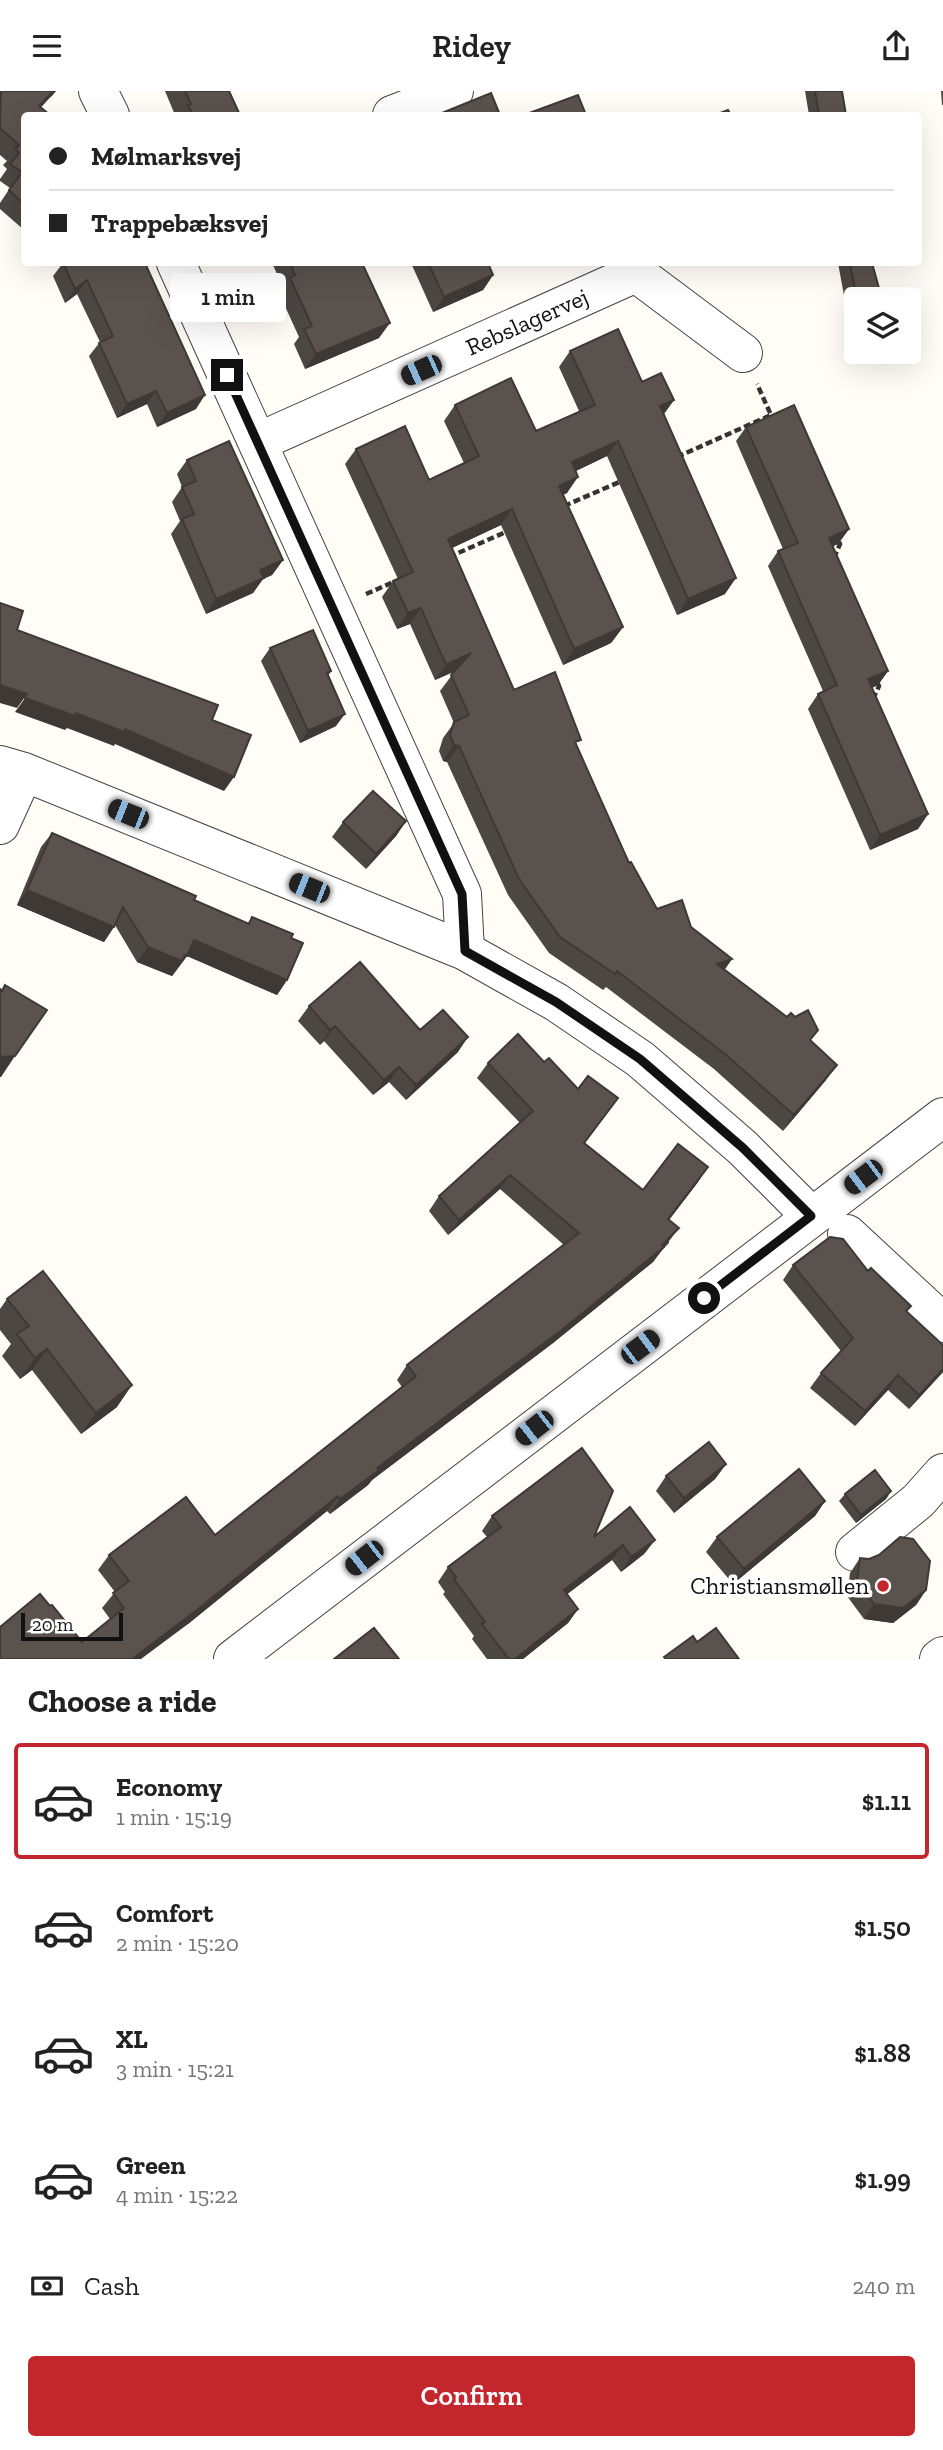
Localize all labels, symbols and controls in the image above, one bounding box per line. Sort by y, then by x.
icon: menu [28,27,66,65]
text: Ridey [432,27,511,65]
icon: share [877,27,915,65]
text: Mølmarksvej [91,140,241,172]
text: Trappebæksvej [91,207,268,239]
callout: 1 min [169,273,285,323]
street label: Rebslagervej [461,282,592,361]
text: 1 min [201,283,255,311]
map controls [844,287,921,364]
button: layers [844,287,921,364]
car [398,352,445,388]
route end [211,359,243,391]
car [105,796,152,832]
car [286,870,333,906]
car [840,1156,887,1198]
route start [688,1282,720,1314]
car [617,1326,664,1368]
car [511,1407,558,1449]
car [341,1537,388,1579]
place label: Christiansmøllen [690,1571,869,1600]
marker: Christiansmøllen [875,1578,891,1594]
scale bar [21,1610,122,1642]
text: 20 m [32,1613,73,1636]
text: Choose a ride [28,1682,216,1720]
icon: car [32,1770,95,1833]
text: Economy [116,1771,222,1803]
text: $1.11 [862,1785,911,1817]
text: 1 min · 15:19 [116,1803,232,1831]
icon: car [32,1896,95,1959]
text: Comfort [116,1897,213,1929]
text: $1.50 [854,1911,911,1943]
text: 2 min · 15:20 [116,1929,239,1957]
icon: car [32,2022,95,2085]
text: XL [116,2023,148,2055]
text: $1.88 [854,2037,911,2069]
text: 3 min · 15:21 [116,2055,234,2083]
icon: car [32,2148,95,2211]
text: Green [116,2149,186,2181]
text: $1.99 [855,2163,911,2195]
text: 4 min · 15:22 [116,2181,238,2209]
icon: cash [28,2267,66,2305]
text: Cash [84,2270,139,2302]
text: 240 m [852,2272,915,2300]
button: Confirm [28,2356,915,2436]

